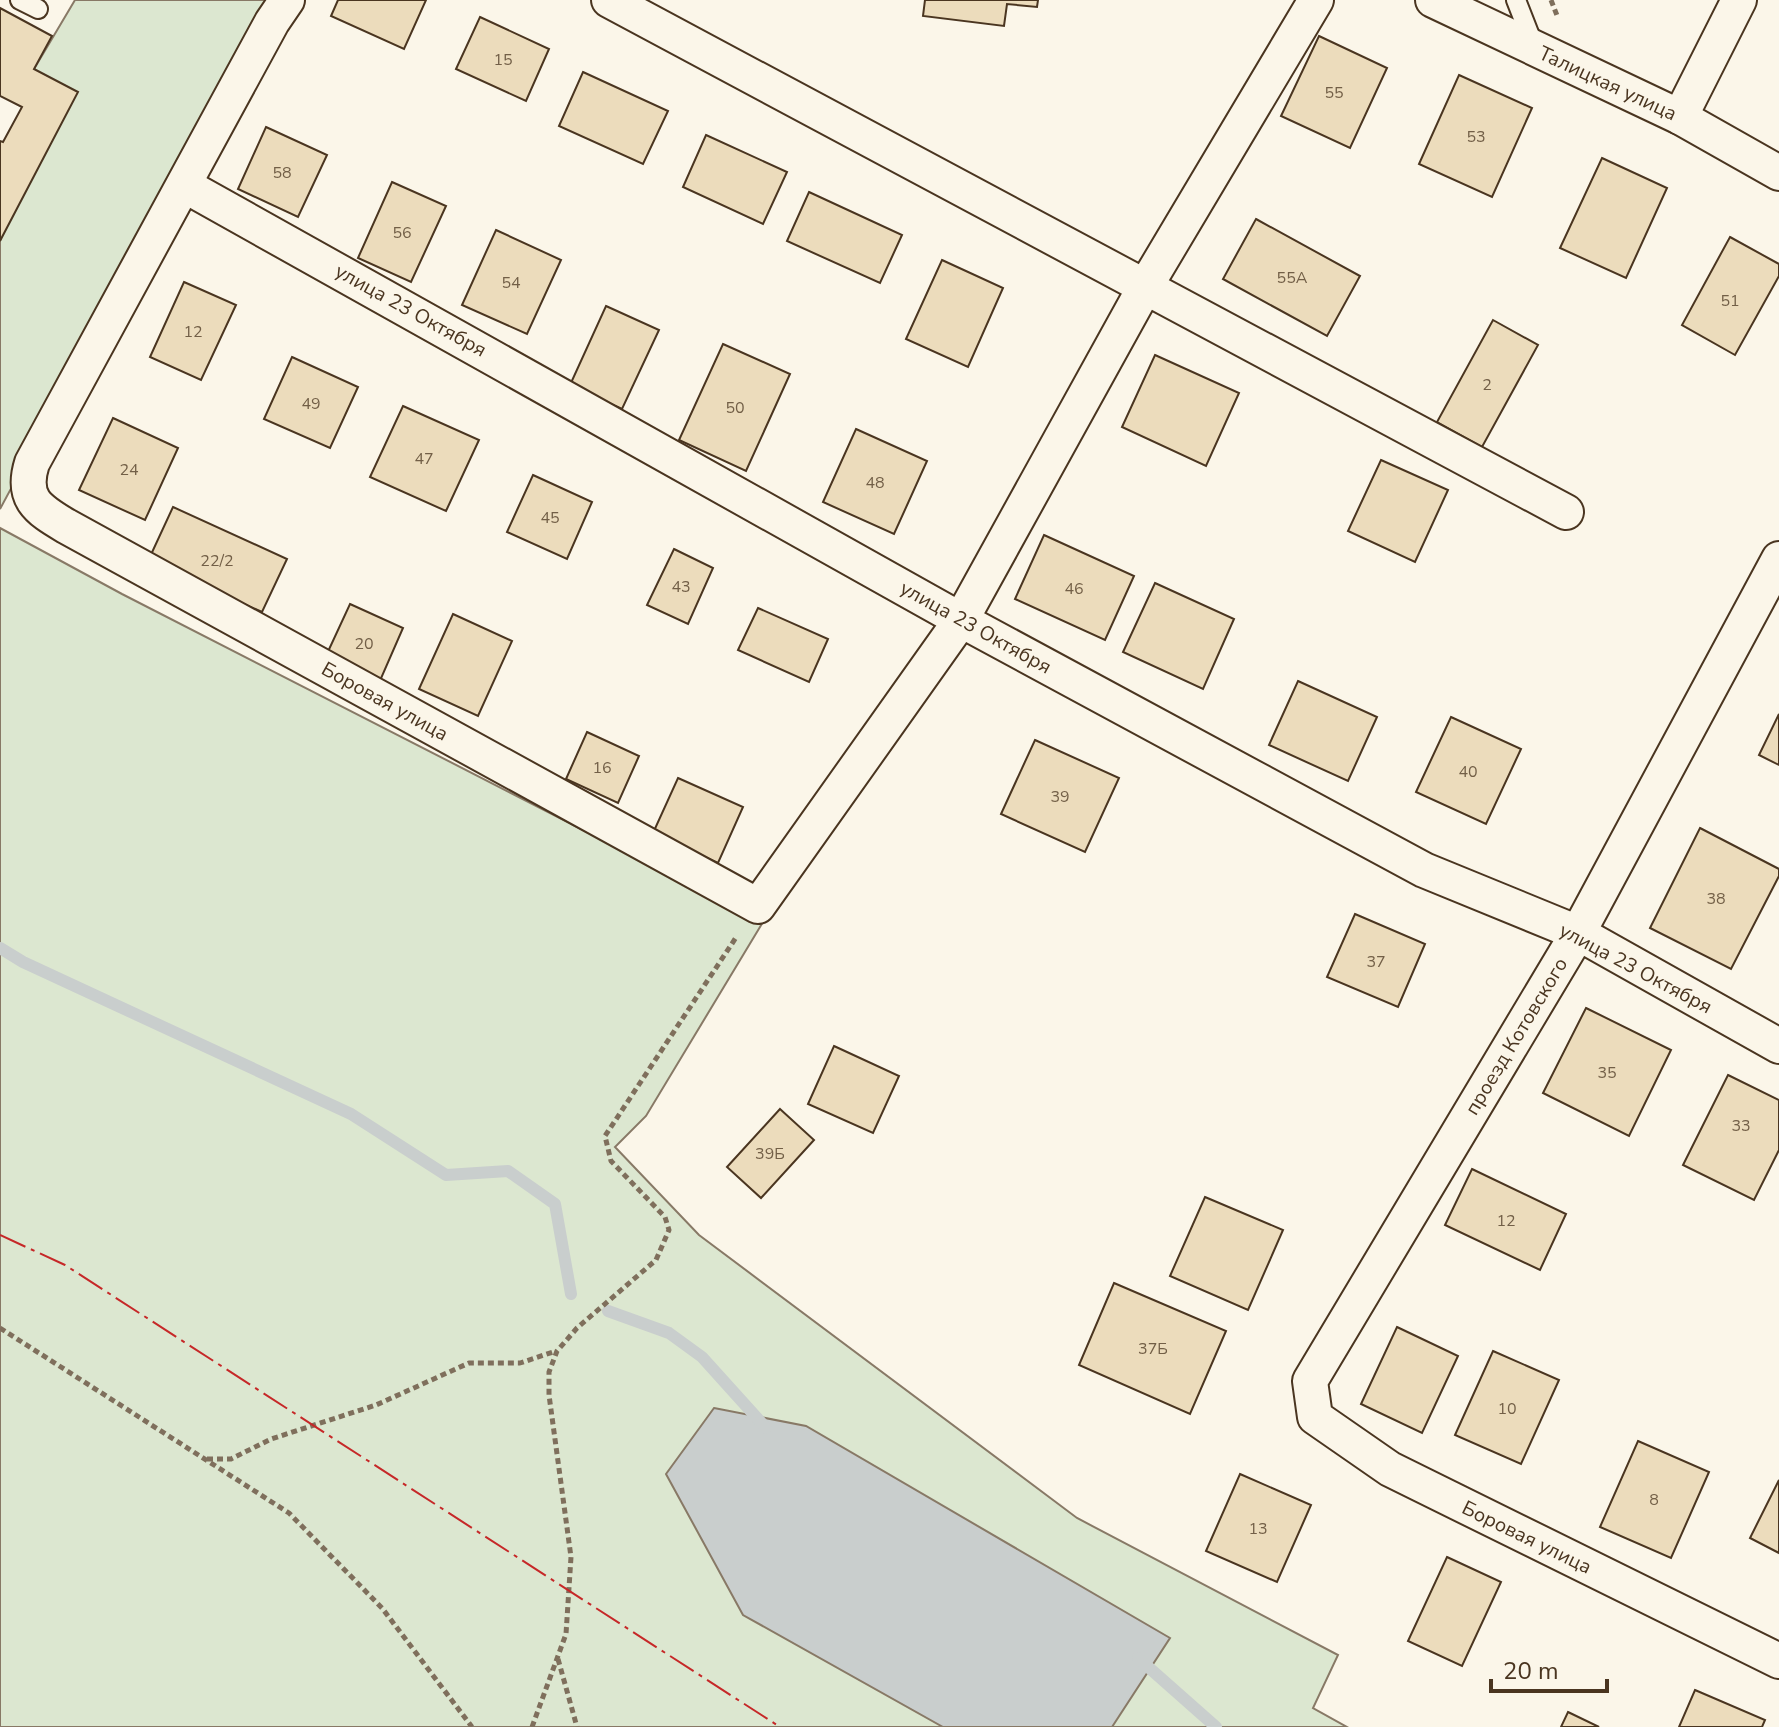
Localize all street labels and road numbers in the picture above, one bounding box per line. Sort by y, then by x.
street label: Талицкая улица [1534,40,1681,127]
street label: улица 23 Октября [330,258,491,363]
street label: улица 23 Октября [895,575,1056,680]
street label: Боровая улица [316,655,453,747]
street label: улица 23 Октября [1555,917,1717,1020]
street label: проезд Котовского [1459,952,1574,1120]
street label: Боровая улица [1457,1494,1596,1581]

